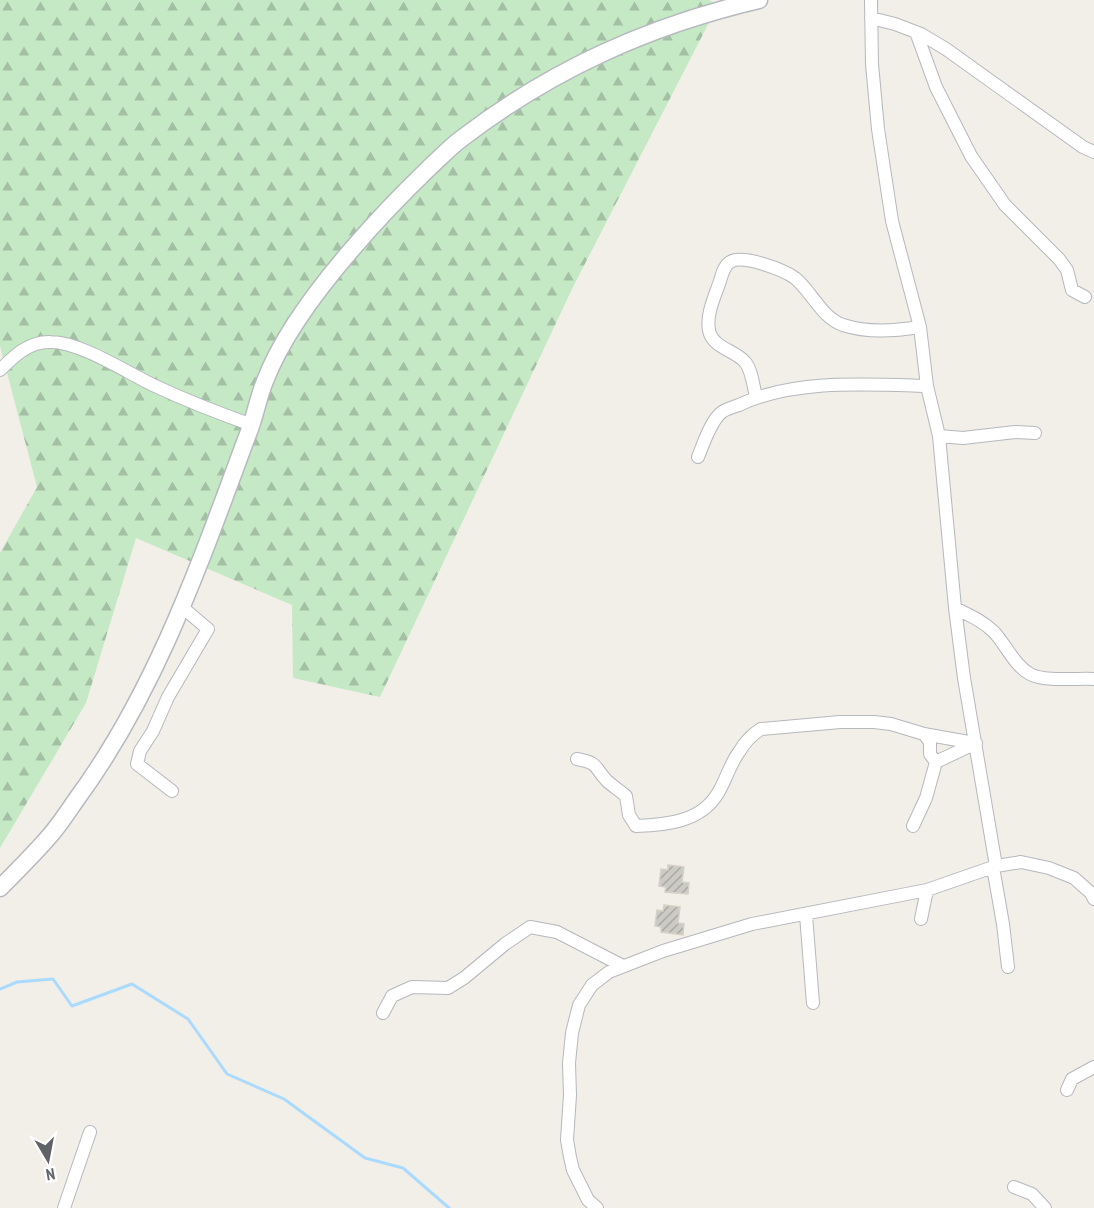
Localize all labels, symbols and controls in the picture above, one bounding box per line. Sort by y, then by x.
north arrow [18,1130,78,1190]
text: N [45,1164,57,1185]

